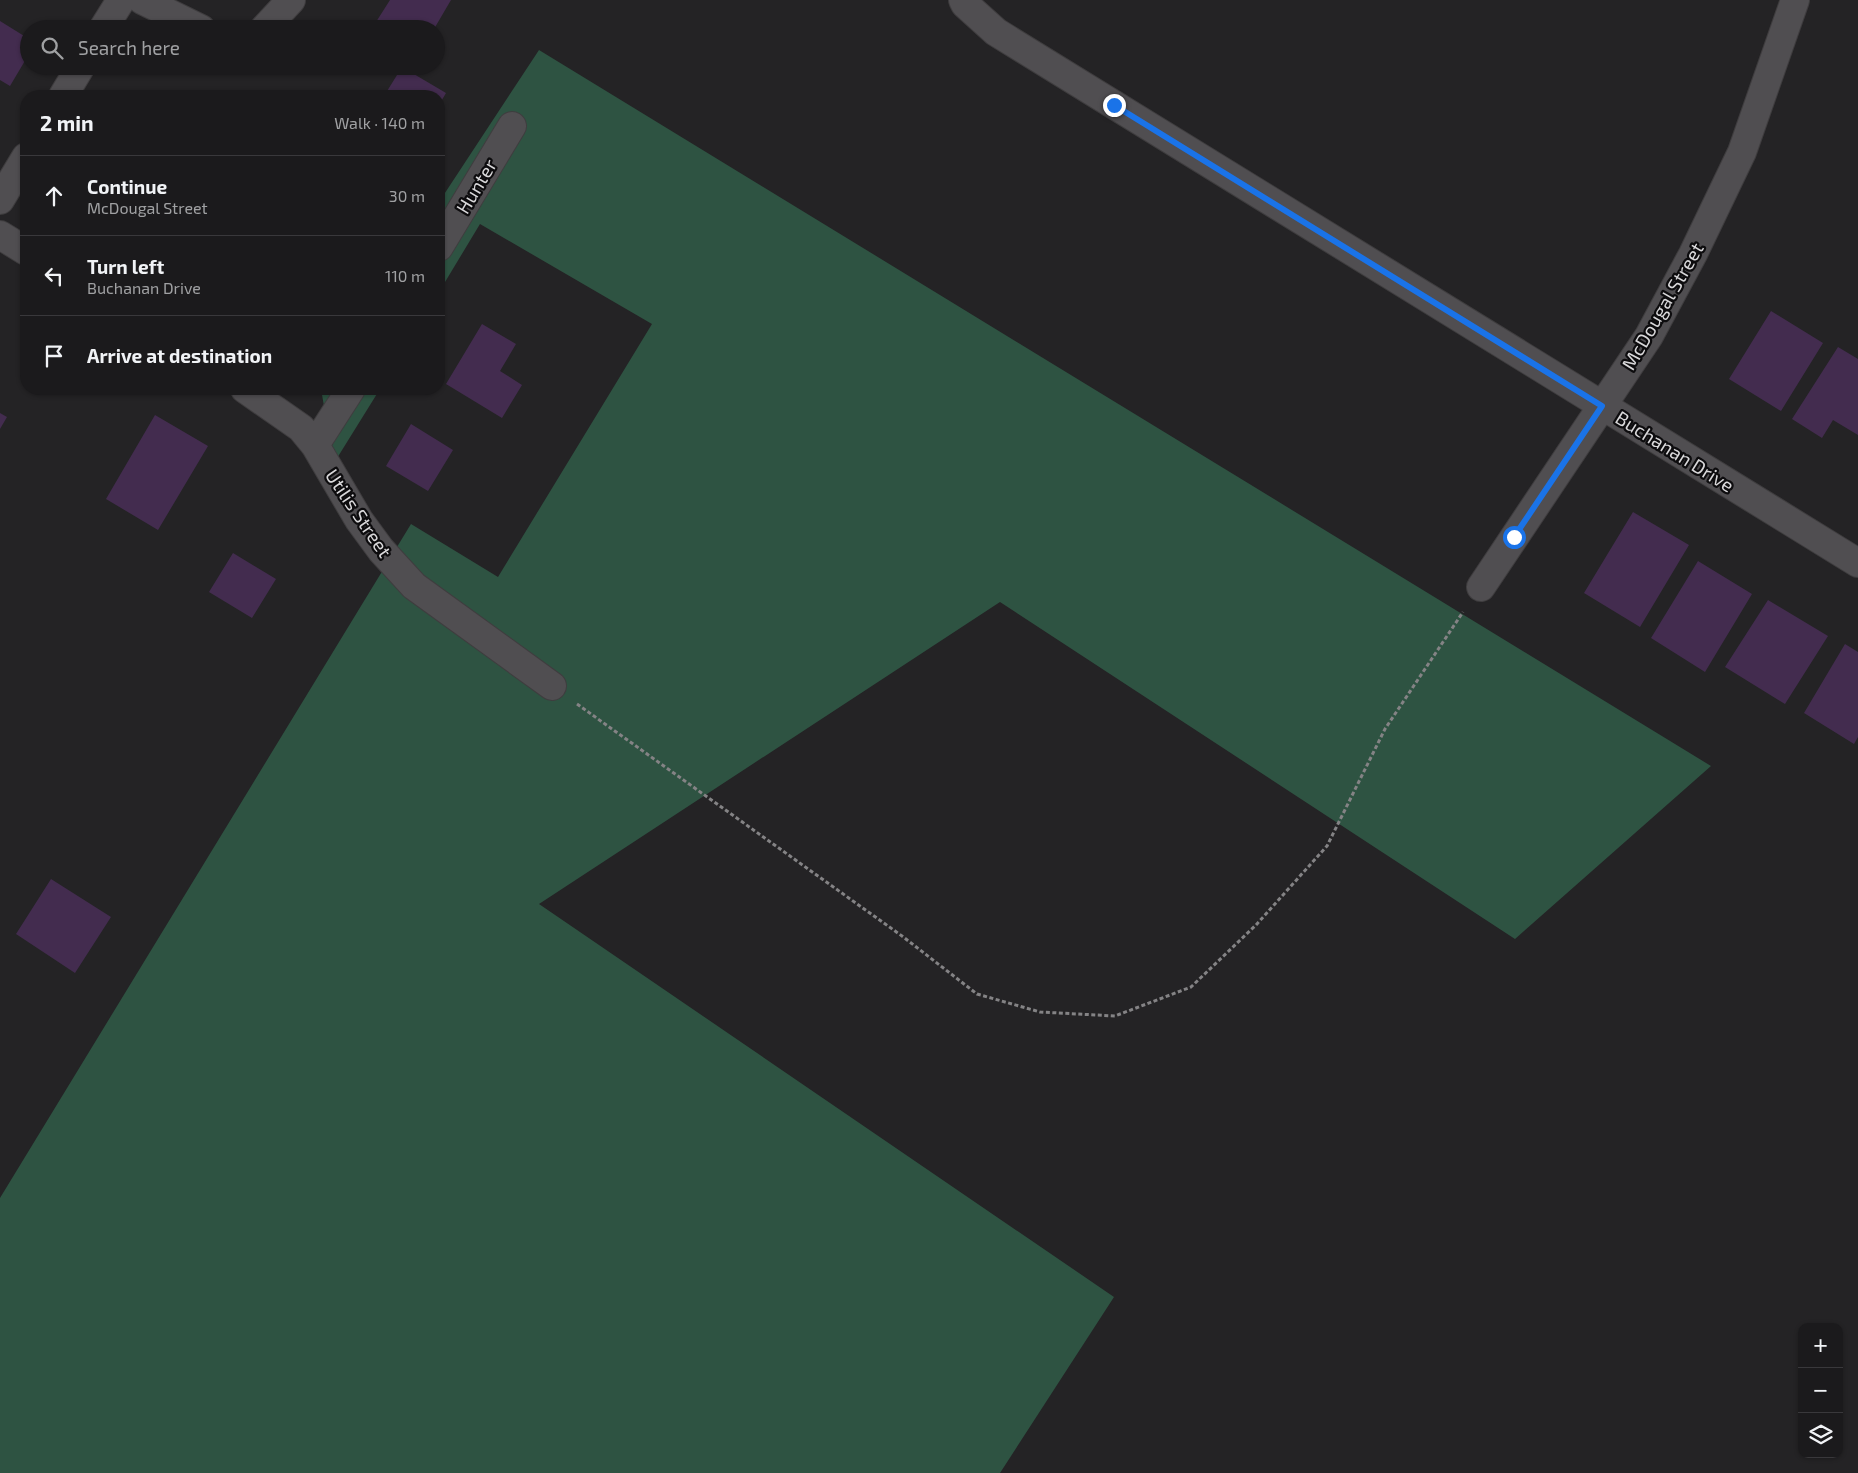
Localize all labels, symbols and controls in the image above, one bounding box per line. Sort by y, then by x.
search box [20,20,445,75]
icon: search [38,34,66,62]
text: Search here [78,36,180,59]
route end [1103,94,1126,117]
text: 2 min [40,110,94,135]
text: Walk · 140 m [334,113,425,132]
street label: Hunter [451,154,501,217]
text: Continue [87,175,167,198]
icon: ahead [40,182,68,210]
text: 30 m [389,186,425,205]
text: McDougal Street [87,198,208,217]
street label: McDougal Street [1616,238,1708,374]
text: Turn left [87,255,164,278]
icon: left [40,262,68,290]
text: 110 m [385,266,425,285]
text: Buchanan Drive [87,278,201,297]
icon: arrive [40,342,68,370]
text: Arrive at destination [87,344,272,367]
street label: Buchanan Drive [1612,405,1738,497]
street label: Utilis Street [321,464,397,562]
route start [1503,526,1526,549]
map controls [1798,1323,1843,1458]
button: + [1798,1323,1843,1368]
button: − [1798,1368,1843,1413]
button: layers [1798,1413,1843,1458]

